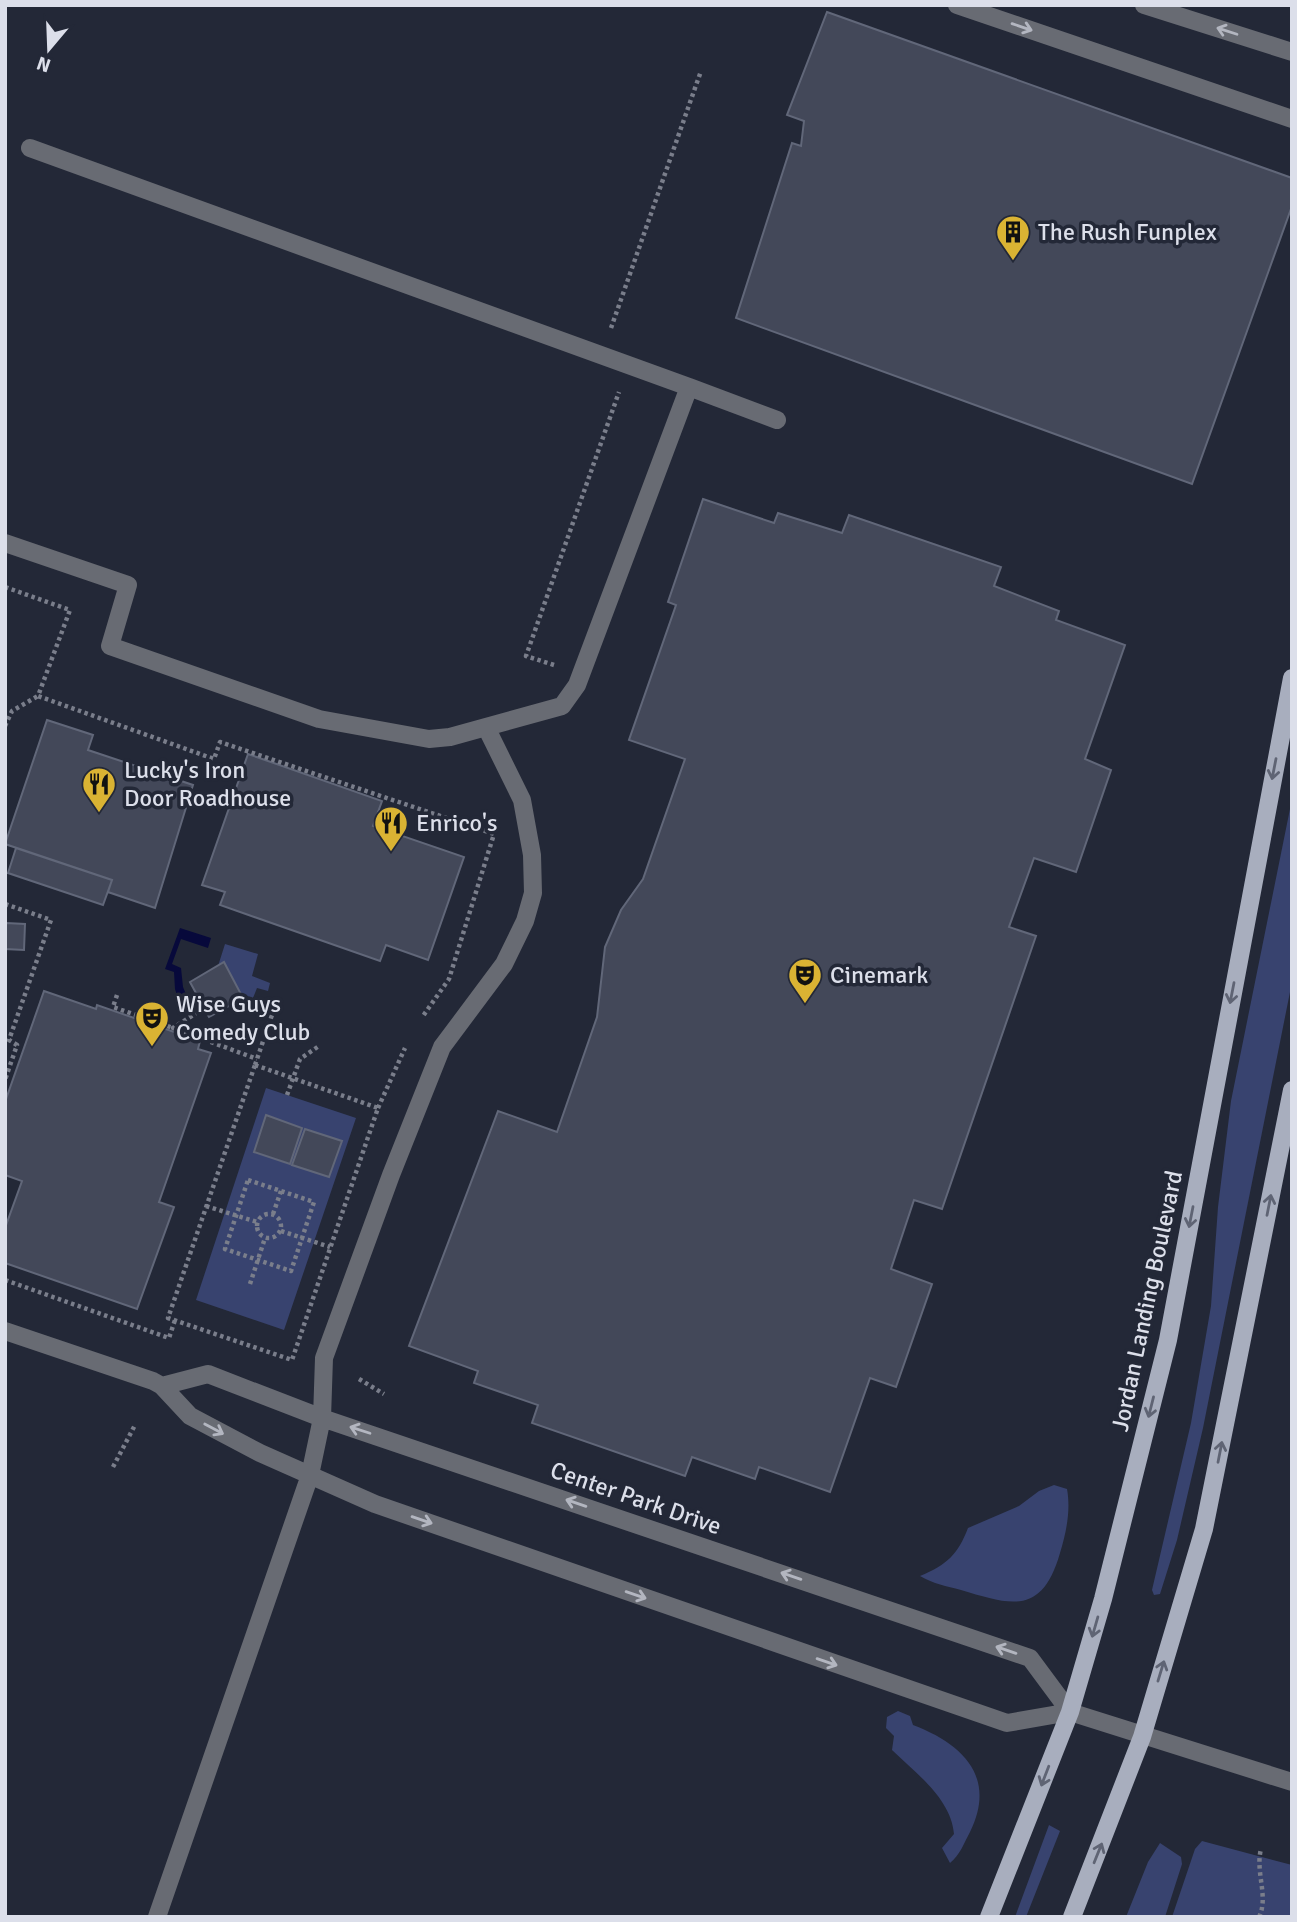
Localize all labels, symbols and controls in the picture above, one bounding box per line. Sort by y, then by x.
north arrow [14,14,84,84]
one-way arrow [1010,22,1032,34]
one-way arrow [1216,24,1238,37]
text: N [34,51,54,78]
building icon: The Rush Funplex [994,213,1032,262]
place label: The Rush Funplex [1038,217,1217,247]
place label: Lucky's Iron Door Roadhouse [124,755,291,813]
one-way arrow [1266,757,1280,780]
restaurant icon: Lucky's Iron Door Roadhouse [80,765,118,814]
restaurant icon: Enrico's [372,804,410,853]
place label: Enrico's [416,808,498,838]
theatre icon: Cinemark [786,956,824,1005]
place label: Cinemark [830,960,928,990]
one-way arrow [1225,981,1238,1004]
place label: Wise Guys Comedy Club [176,989,310,1047]
theatre icon: Wise Guys Comedy Club [133,999,171,1048]
street label: Jordan Landing Boulevard [1105,1168,1189,1434]
one-way arrow [1263,1194,1276,1217]
one-way arrow [1183,1205,1197,1228]
one-way arrow [1144,1395,1157,1417]
one-way arrow [203,1423,224,1436]
one-way arrow [350,1423,372,1435]
one-way arrow [1213,1441,1227,1464]
street label: Center Park Drive [547,1455,725,1541]
one-way arrow [565,1496,587,1508]
one-way arrow [410,1515,432,1527]
one-way arrow [780,1569,802,1582]
one-way arrow [625,1590,647,1602]
one-way arrow [1088,1616,1101,1638]
one-way arrow [996,1643,1018,1655]
one-way arrow [816,1657,838,1669]
one-way arrow [1156,1661,1169,1683]
one-way arrow [1038,1764,1051,1786]
one-way arrow [1092,1843,1105,1865]

